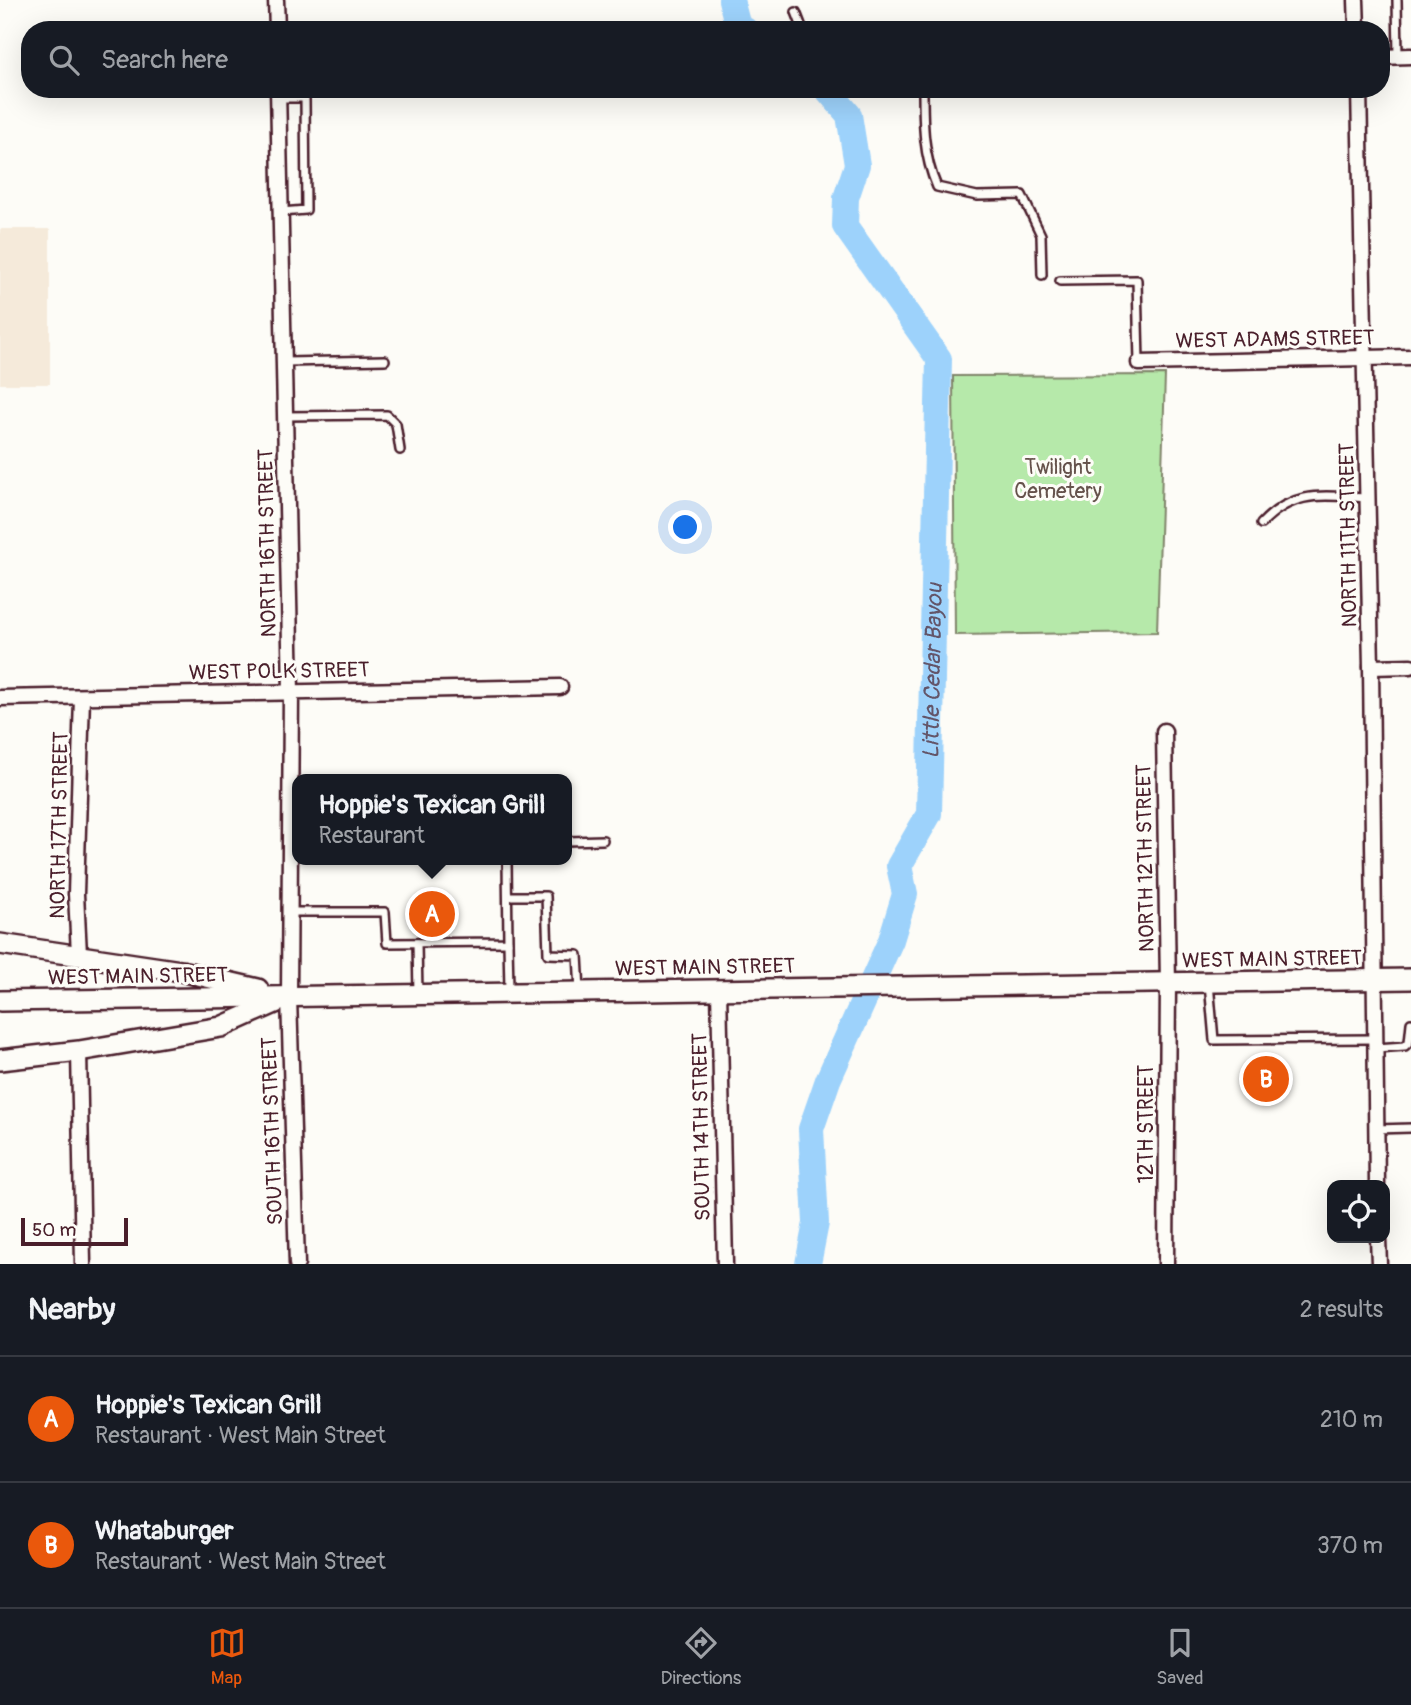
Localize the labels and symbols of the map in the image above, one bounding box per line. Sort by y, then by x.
street label: WEST ADAMS STREET [1175,324,1375,355]
street label: NORTH 11TH STREET [1333,442,1364,628]
street label: NORTH 16TH STREET [252,448,283,638]
park label: Twilight Cemetery [1014,454,1102,505]
your location [668,510,702,544]
water label: Little Cedar Bayou [916,582,949,759]
street label: WEST POLK STREET [188,656,370,687]
street label: NORTH 17TH STREET [44,731,75,919]
street label: NORTH 12TH STREET [1130,763,1161,952]
pin: A [409,888,455,940]
street label: WEST MAIN STREET [1182,944,1363,975]
street label: WEST MAIN STREET [615,952,796,983]
street label: WEST MAIN STREET [48,961,229,992]
street label: SOUTH 14TH STREET [686,1032,717,1221]
street label: SOUTH 16TH STREET [256,1036,289,1226]
pin: B [1243,1053,1289,1105]
street label: 12TH STREET [1133,1064,1160,1184]
scale bar [21,1215,128,1247]

